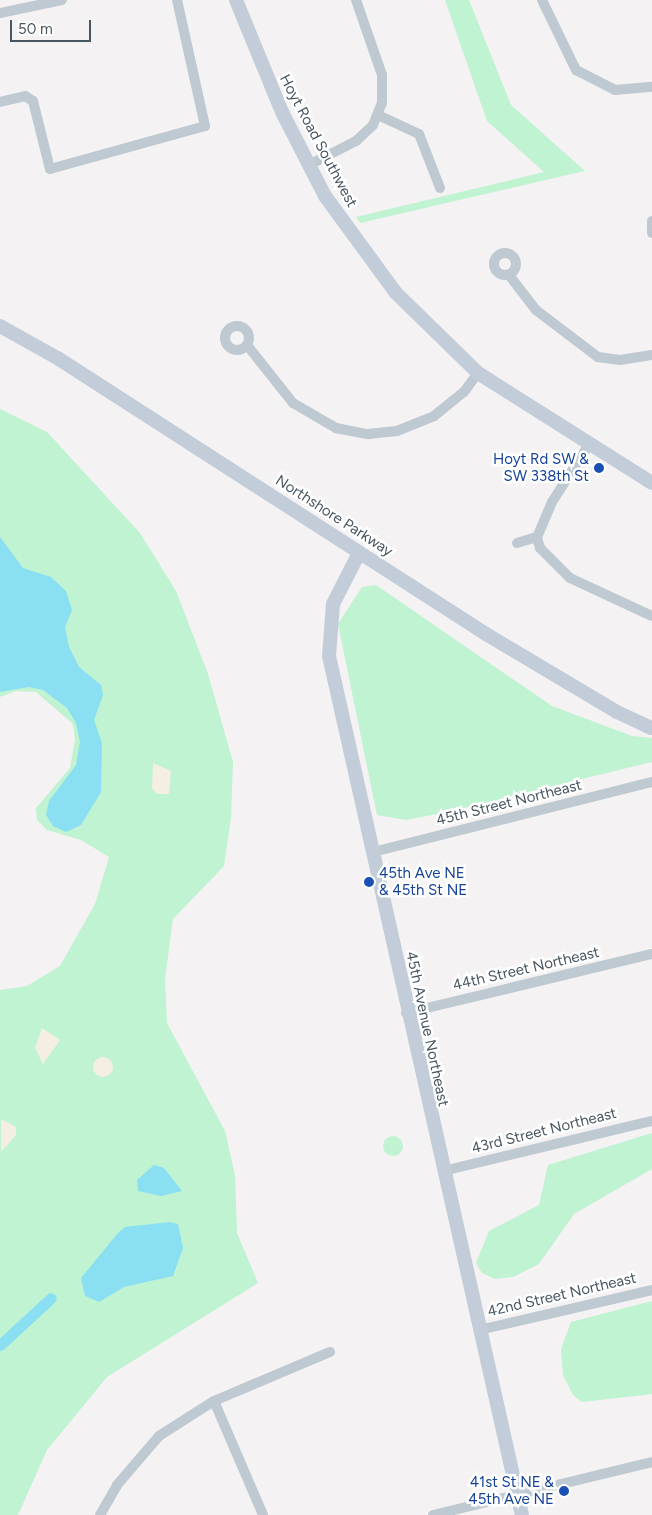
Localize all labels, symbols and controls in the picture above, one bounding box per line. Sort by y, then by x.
scale bar [12,10,94,42]
text: 50 m [18,20,53,38]
street label: Hoyt Road Southwest [275,71,361,211]
place label: Hoyt Rd SW & SW 338th St [493,450,589,485]
marker: Hoyt Rd SW & SW 338th St [593,462,605,474]
street label: Northshore Parkway [272,471,396,561]
street label: 45th Street Northeast [434,776,584,830]
place label: 45th Ave NE & 45th St NE [379,864,467,899]
marker: 45th Ave NE & 45th St NE [363,876,375,888]
street label: 44th Street Northeast [451,943,601,995]
street label: 45th Avenue Northeast [402,950,452,1108]
street label: 43rd Street Northeast [470,1104,618,1158]
street label: 42nd Street Northeast [486,1269,638,1321]
place label: 41st St NE & 45th Ave NE [468,1473,554,1508]
marker: 41st St NE & 45th Ave NE [558,1485,570,1497]

